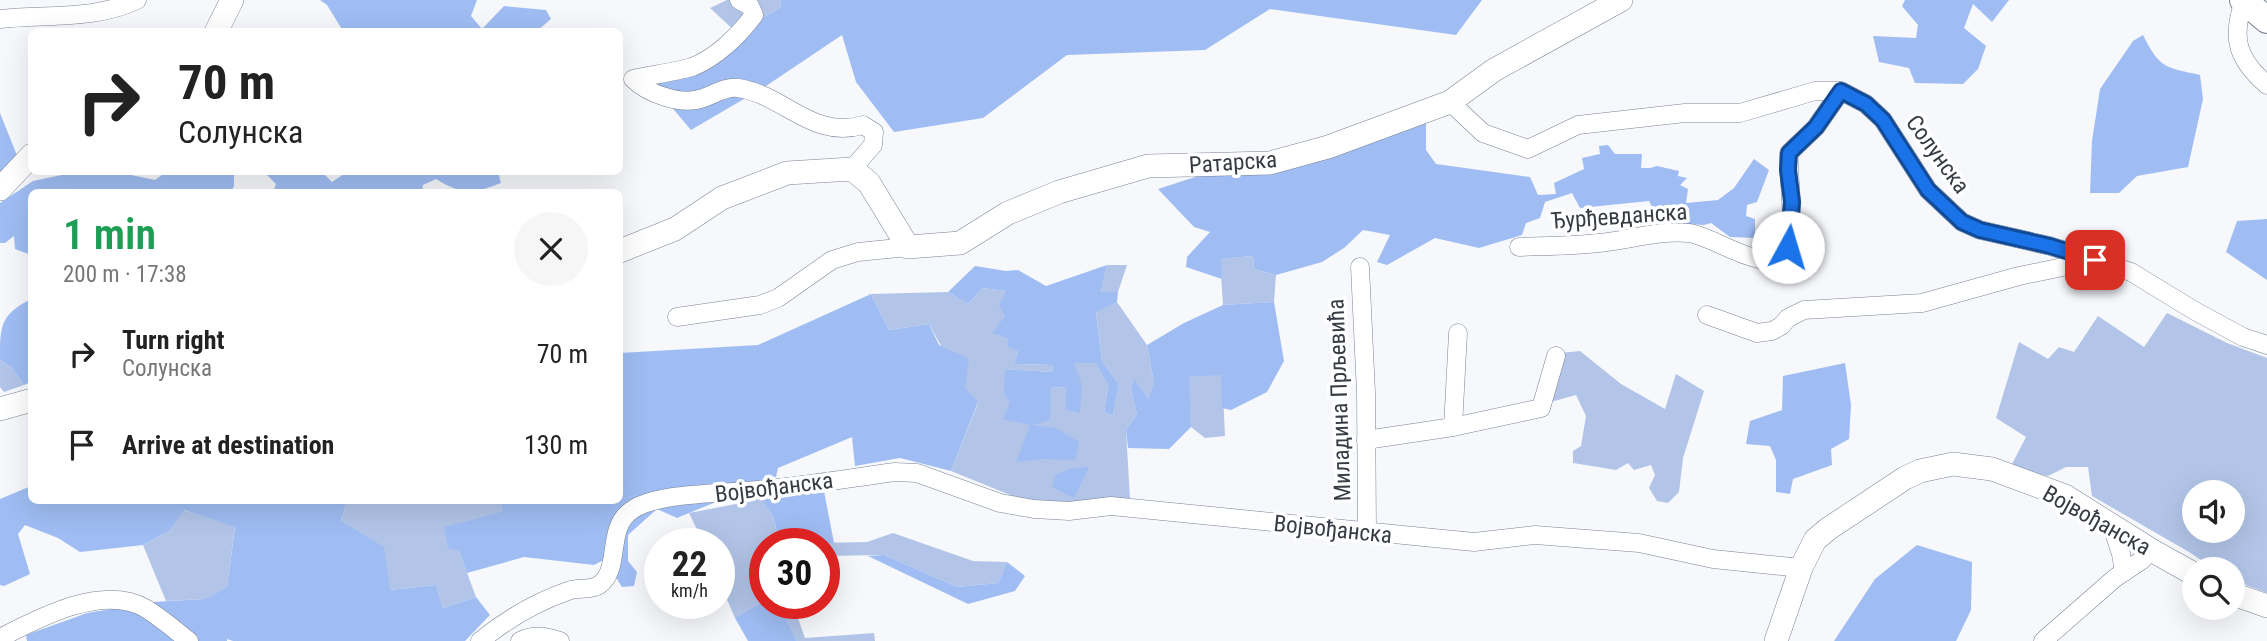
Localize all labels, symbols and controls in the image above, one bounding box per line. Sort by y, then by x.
text: 70 m [178,54,275,111]
icon: right [63,56,154,147]
street label: Солунска [1900,110,1975,199]
text: Солунска [178,113,303,151]
street label: Ратарска [1188,146,1278,179]
street label: Ђурђевданска [1550,198,1688,235]
text: 1 min [63,210,156,259]
position arrow [1751,210,1825,284]
button: close [514,212,588,286]
pin [2065,230,2125,290]
icon: arrive [2076,241,2114,279]
text: 200 m · 17:38 [63,261,187,288]
street label: Миладина Прљевића [1322,298,1357,502]
text: Turn right [122,325,224,355]
icon: right [63,335,101,373]
text: 70 m [537,339,588,369]
text: Солунска [122,355,212,382]
icon: arrive [63,426,101,464]
text: Arrive at destination [122,430,334,460]
text: 130 m [524,430,588,460]
street label: Војвођанска [713,467,835,508]
street label: Војвођанска [2038,480,2155,561]
map controls [2182,480,2245,620]
button: sound [2182,480,2245,543]
street label: Војвођанска [1272,510,1393,549]
speed limit sign: 30 [749,528,840,619]
text: 22 [672,544,707,585]
button: search [2182,557,2245,620]
text: km/h [671,580,708,601]

